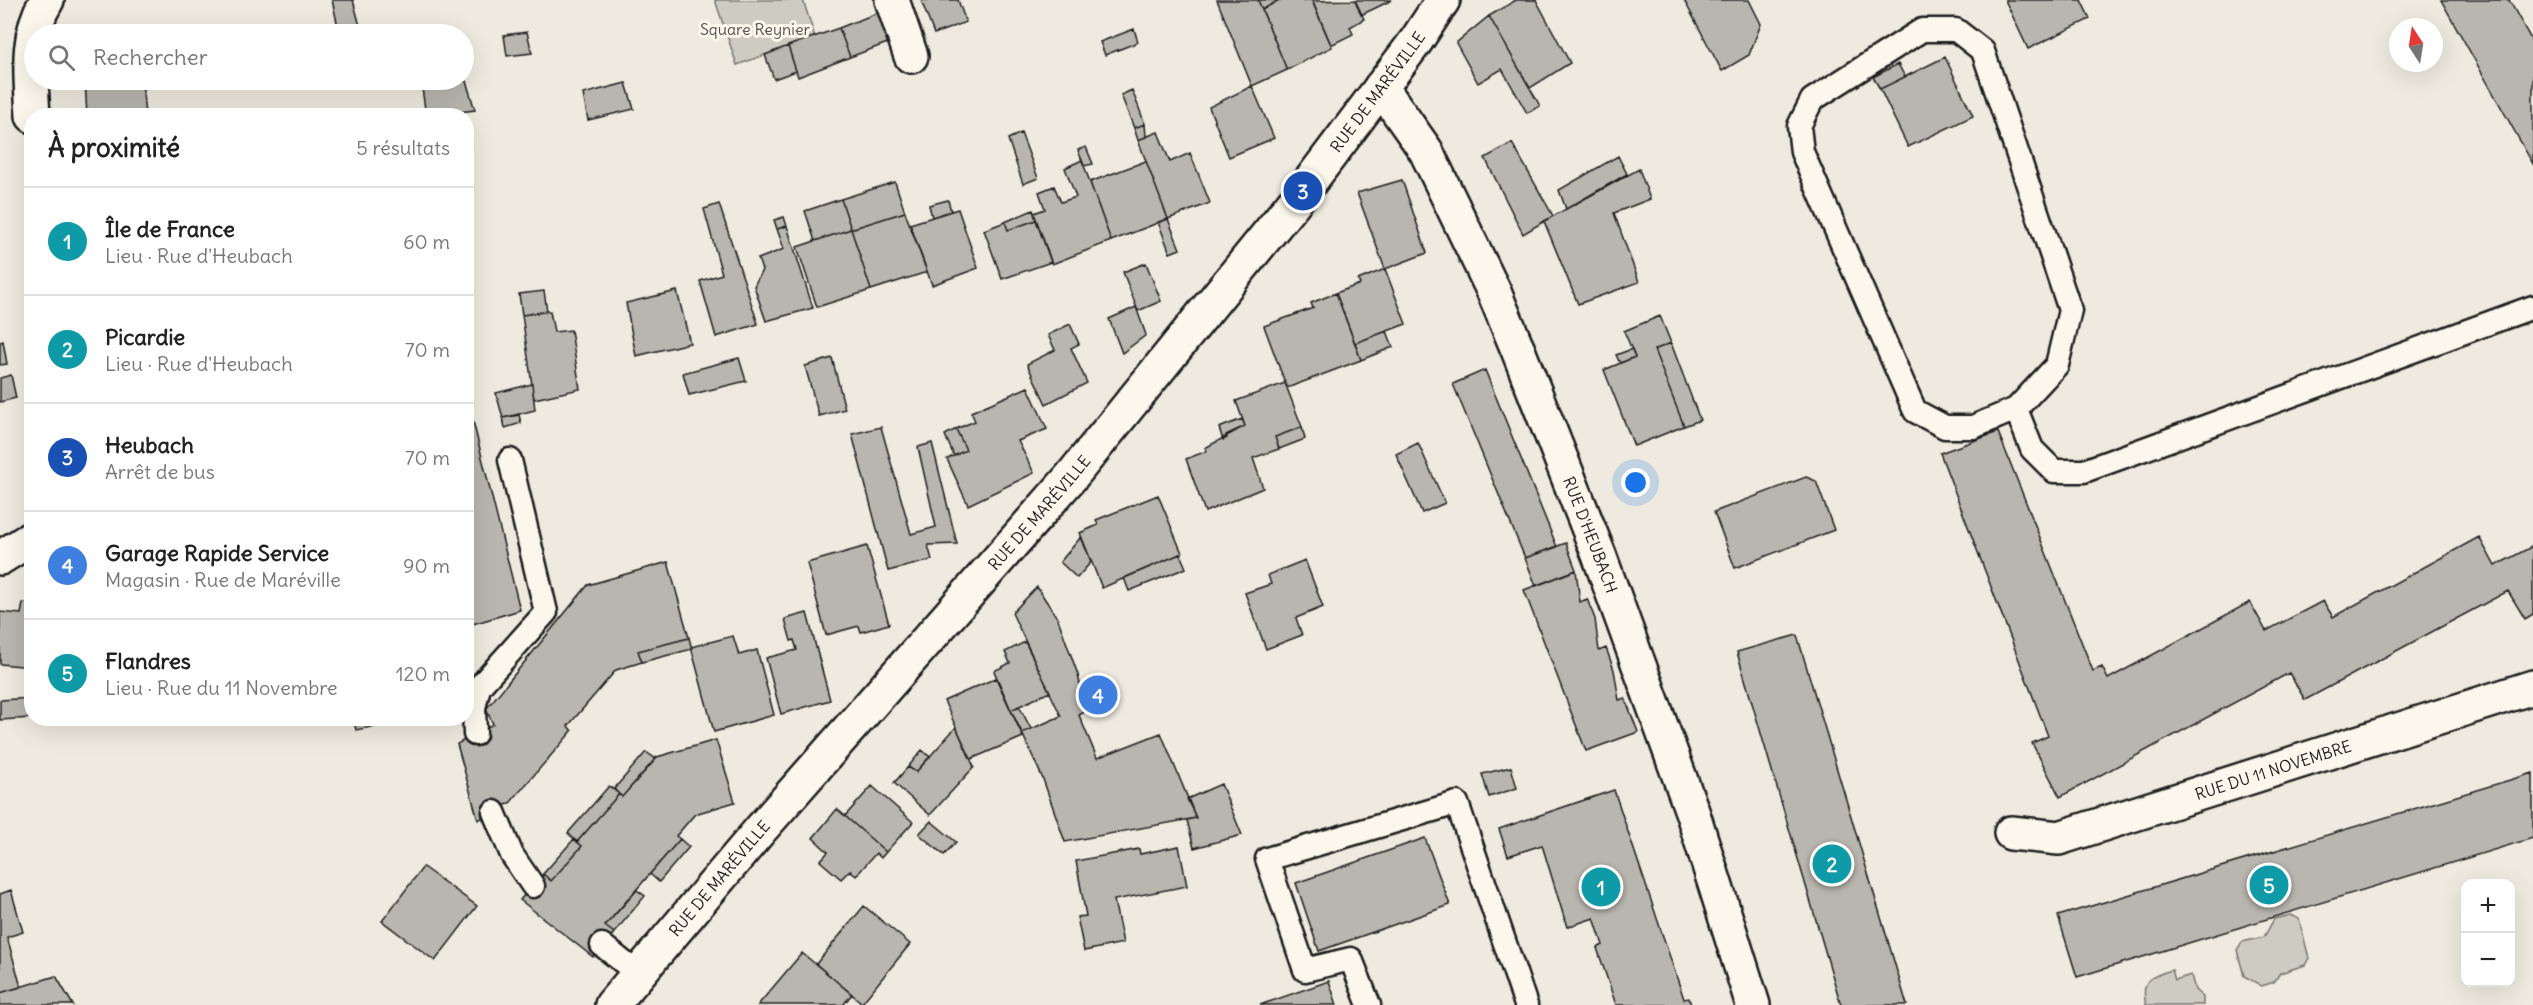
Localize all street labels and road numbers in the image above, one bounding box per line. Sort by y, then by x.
street label: RUE DE MARÉVILLE [1326,28,1429,156]
street label: RUE DE MARÉVILLE [984,451,1095,574]
street label: RUE D'HEUBACH [1559,474,1622,596]
street label: RUE DU 11 NOVEMBRE [2192,736,2354,804]
street label: RUE DE MARÉVILLE [665,816,774,940]

